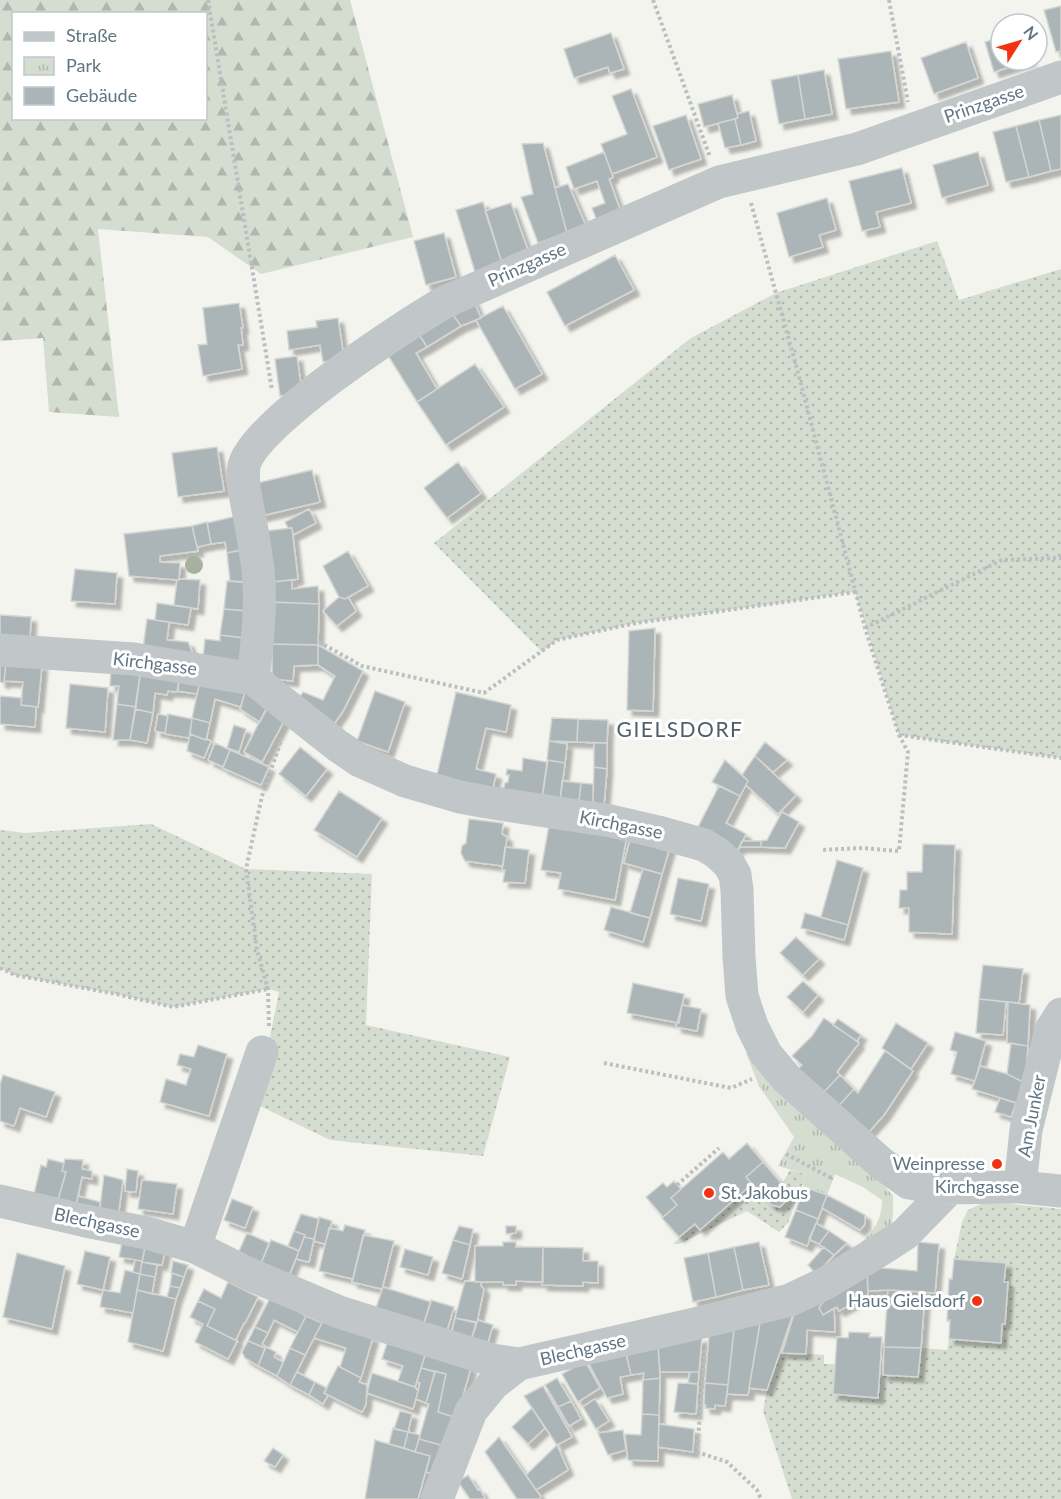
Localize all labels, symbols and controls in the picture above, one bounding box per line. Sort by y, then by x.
legend [12,12,207,120]
north arrow [989,12,1049,72]
text: N [1020,22,1043,43]
text: Straße [66,24,117,46]
text: Park [66,54,102,76]
street label: Prinzgasse [941,79,1027,127]
text: Gebäude [66,84,137,106]
street label: Prinzgasse [484,237,569,291]
street label: Kirchgasse [112,647,198,679]
district label: GIELSDORF [617,716,743,741]
street label: Kirchgasse [578,805,665,843]
street label: Am Junker [1012,1072,1050,1159]
place label: Weinpresse [893,1152,985,1174]
marker: Weinpresse [990,1157,1004,1171]
street label: Kirchgasse [935,1175,1019,1197]
place label: St. Jakobus [721,1181,808,1203]
marker: St. Jakobus [702,1186,716,1200]
street label: Blechgasse [52,1202,142,1242]
place label: Haus Gielsdorf [848,1289,966,1311]
marker: Haus Gielsdorf [970,1294,984,1308]
street label: Blechgasse [538,1328,628,1370]

